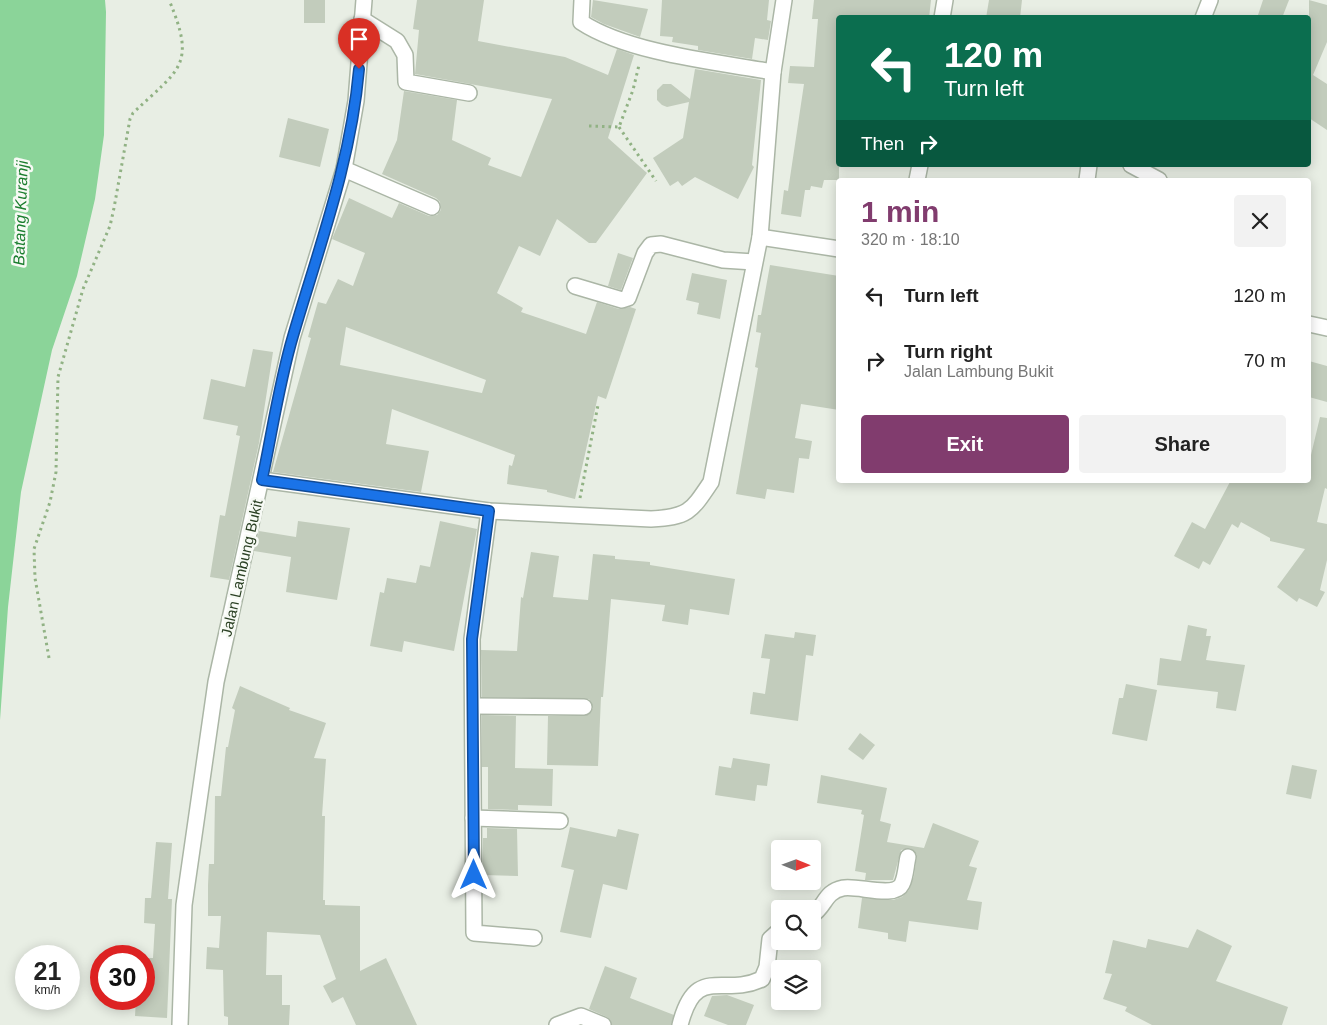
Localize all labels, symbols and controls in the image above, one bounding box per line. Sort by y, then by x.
pin [338,18,380,69]
icon: arrive [345,25,373,53]
icon: left [861,35,926,100]
text: 120 m [944,35,1043,74]
text: Turn left [944,76,1024,101]
icon: right [914,130,942,158]
text: Then [861,133,904,154]
water label: Batang Kuranji [10,160,31,266]
text: 1 min [861,195,939,228]
button: close [1234,195,1286,247]
text: 320 m · 18:10 [861,231,960,248]
icon: left [861,282,889,310]
text: Turn left [904,285,979,306]
text: 120 m [1233,285,1286,306]
text: Turn right [904,341,992,362]
icon: right [861,347,889,375]
text: 70 m [1244,350,1286,371]
text: Jalan Lambung Bukit [904,363,1053,380]
button: Exit [861,415,1069,473]
button: Share [1079,415,1286,473]
street label: Jalan Lambung Bukit [217,497,266,638]
north arrow [771,840,821,890]
map controls [771,840,821,1010]
position arrow [447,848,499,900]
button: search [771,900,821,950]
speed limit sign: 30 [90,945,155,1010]
text: 21 [34,957,61,985]
button: layers [771,960,821,1010]
text: km/h [34,983,61,997]

